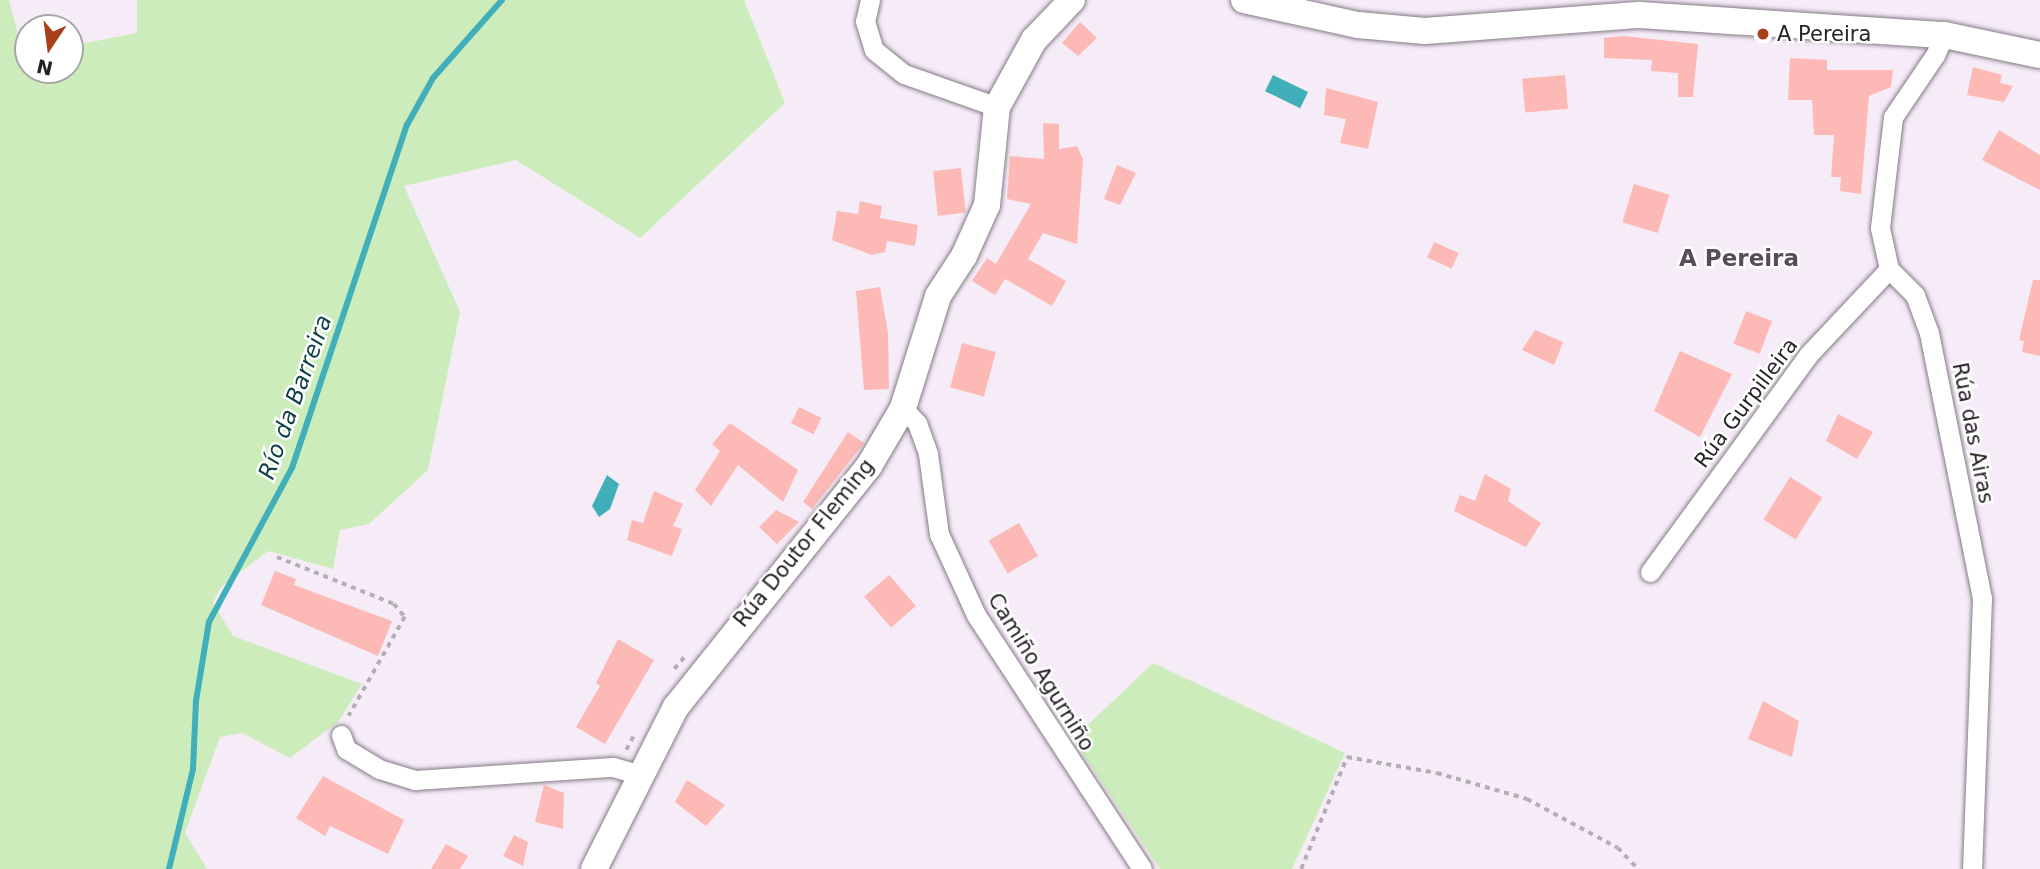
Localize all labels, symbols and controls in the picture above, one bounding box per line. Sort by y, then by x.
north arrow [14,14,84,84]
place label: A Pereira [1777,21,1871,47]
marker: A Pereira [1755,26,1771,42]
text: N [35,55,55,80]
district label: A Pereira [1679,244,1799,272]
water label: Río da Barreira [253,311,337,483]
street label: Rúa Gurpilleira [1689,333,1803,473]
street label: Rúa das Airas [1947,360,1999,506]
street label: Rúa Doutor Fleming [728,454,880,632]
street label: Camiño Agurniño [982,588,1100,756]

